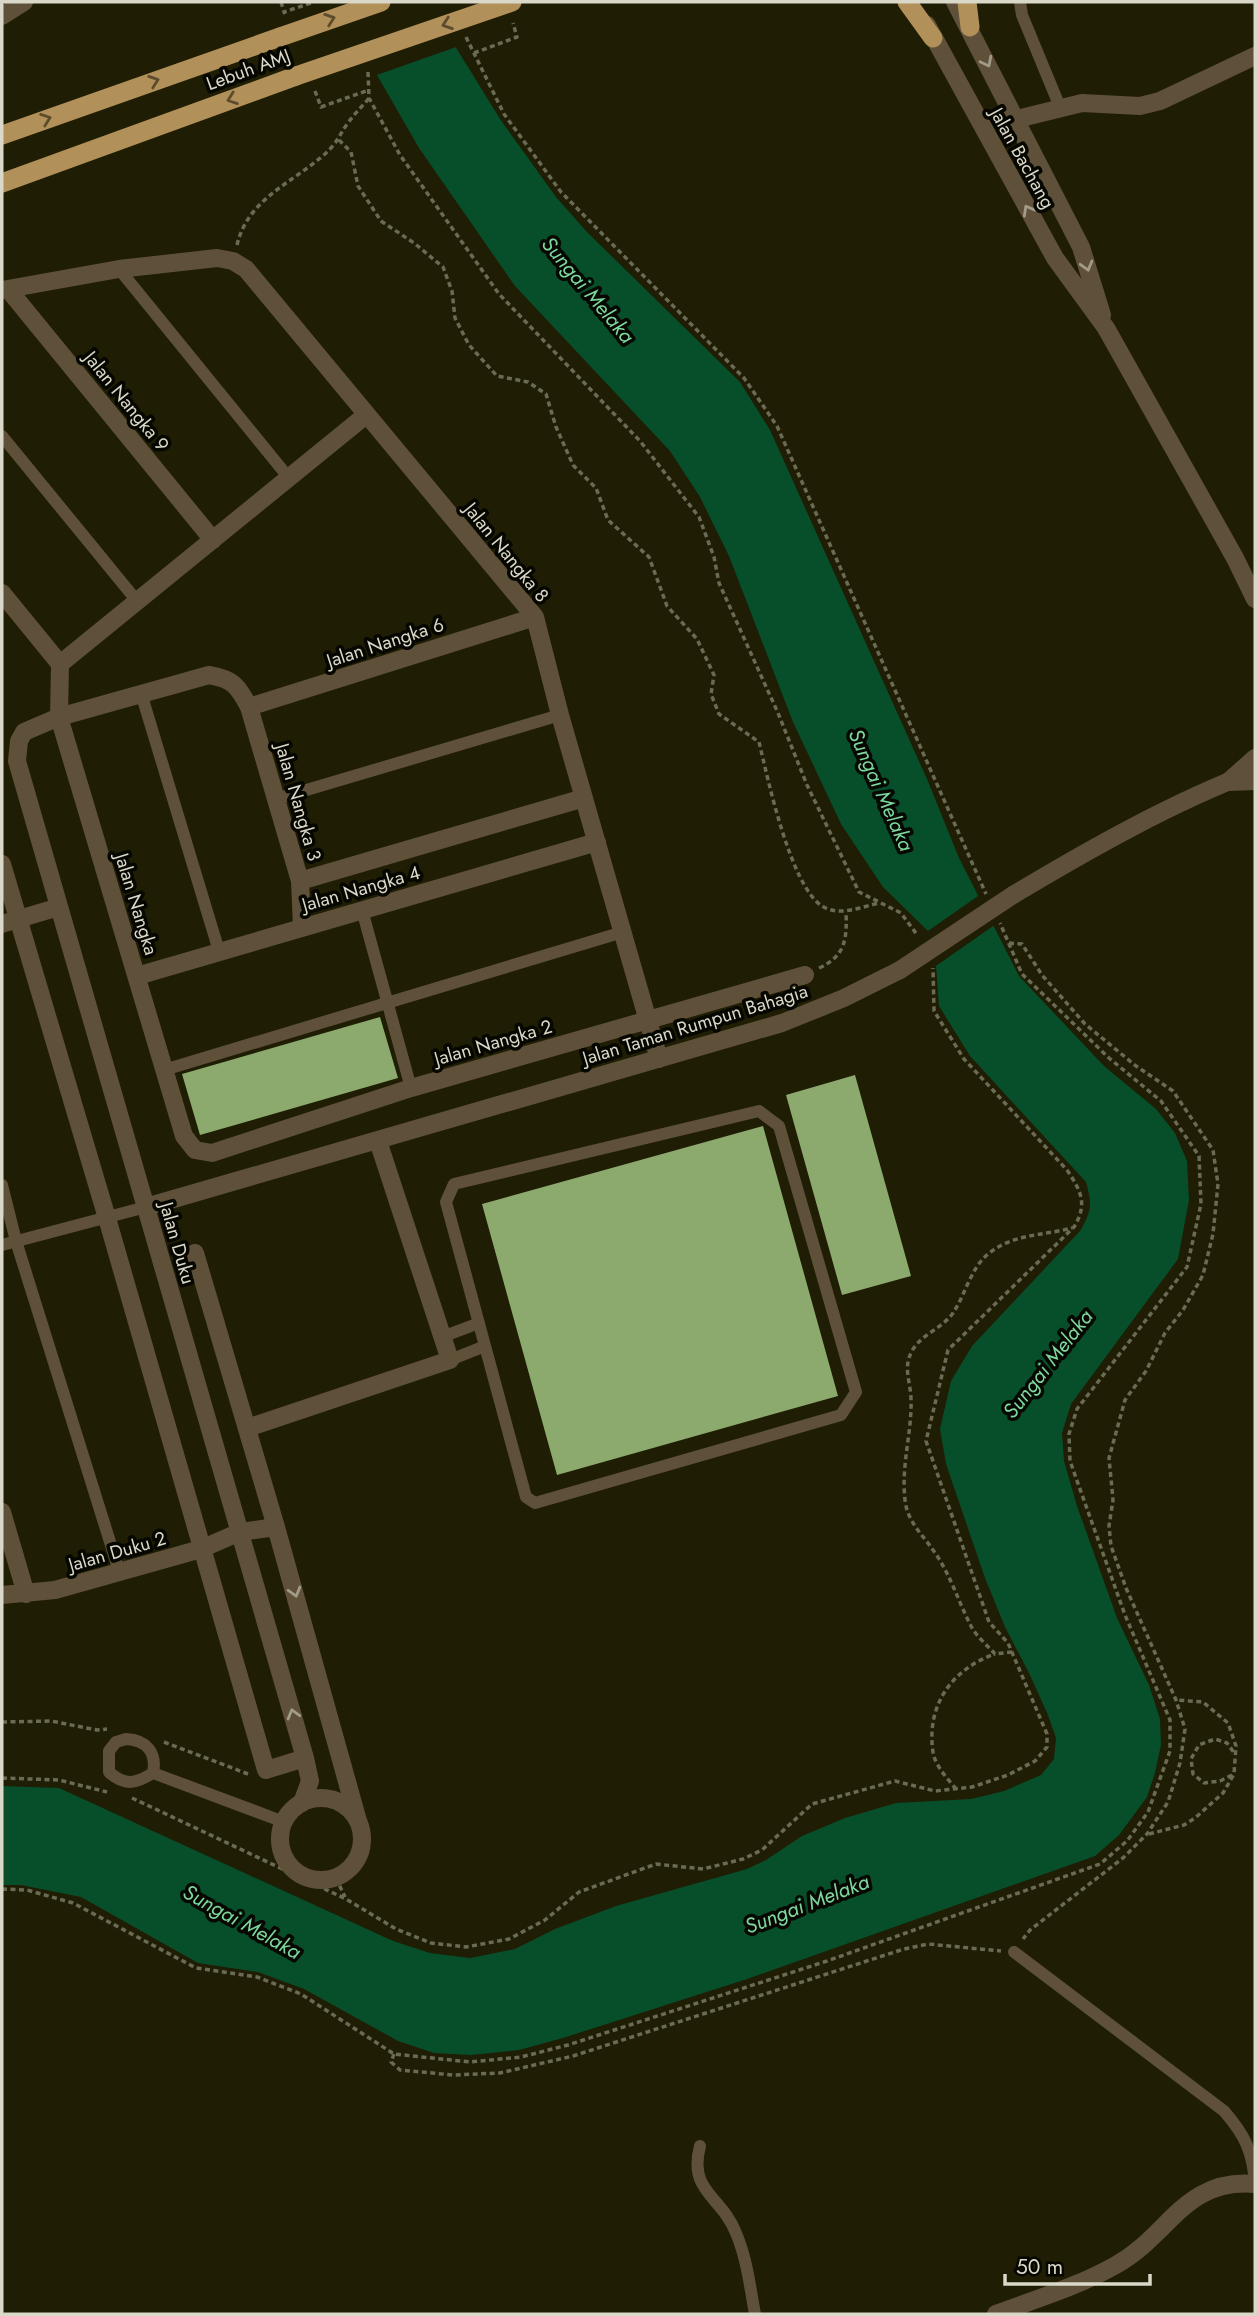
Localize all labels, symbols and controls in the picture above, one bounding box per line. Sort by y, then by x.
one-way arrow [324,13,336,27]
one-way arrow [442,16,454,30]
street label: Lebuh AMJ [203,42,294,97]
one-way arrow [979,55,993,67]
one-way arrow [148,75,160,89]
one-way arrow [226,91,238,105]
street label: Jalan Bachang [982,100,1061,214]
one-way arrow [39,113,51,127]
one-way arrow [1023,205,1036,218]
water label: Sungai Melaka [534,230,642,350]
one-way arrow [1079,260,1094,272]
street label: Jalan Nangka 9 [76,343,175,457]
street label: Jalan Nangka 8 [456,494,555,608]
street label: Jalan Nangka 6 [320,611,447,675]
water label: Sungai Melaka [841,724,922,856]
street label: Jalan Nangka 3 [268,737,328,864]
street label: Jalan Nangka [107,847,165,958]
street label: Jalan Nangka 4 [296,859,423,919]
street label: Jalan Taman Rumpun Bahagia [576,977,811,1073]
street label: Jalan Nangka 2 [428,1013,555,1073]
street label: Jalan Duku [152,1196,202,1287]
water label: Sungai Melaka [996,1303,1100,1425]
street label: Jalan Duku 2 [62,1525,169,1579]
one-way arrow [287,1586,301,1598]
one-way arrow [286,1708,301,1720]
water label: Sungai Melaka [740,1866,874,1942]
water label: Sungai Melaka [177,1877,307,1967]
scale bar [1005,2242,1150,2286]
text: 50 m [1016,2252,1063,2282]

